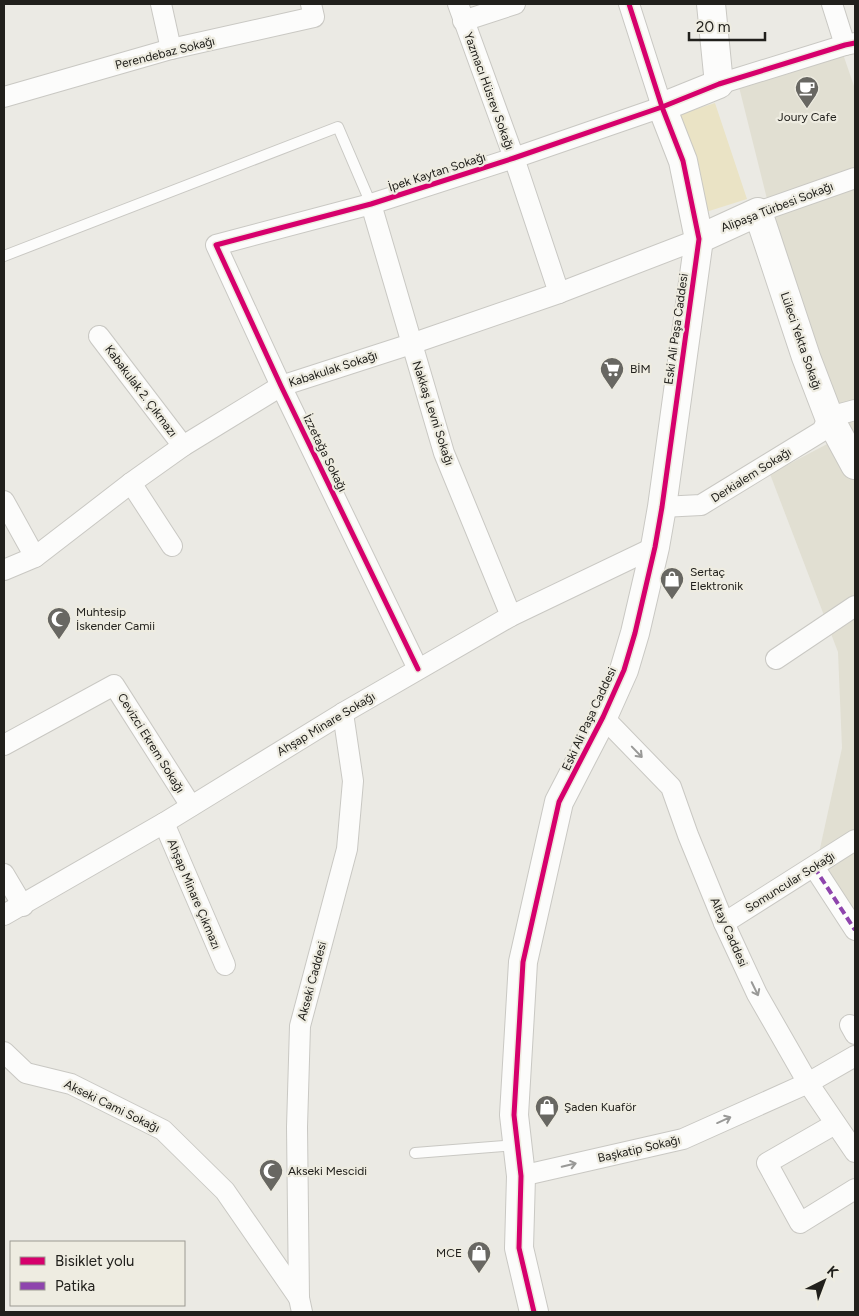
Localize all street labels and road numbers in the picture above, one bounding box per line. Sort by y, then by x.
street label: Yazmacı Hüsrev Sokağı [461,30,517,152]
street label: Perendebaz Sokağı [114,34,216,72]
street label: İpek Kaytan Sokağı [387,150,487,194]
street label: Alipaşa Türbesi Sokağı [719,179,835,235]
street label: Eski Ali Paşa Caddesi [661,272,691,386]
street label: Lüleci Yekta Sokağı [778,290,824,392]
street label: Kabakulak 2. Çıkmazı [102,342,180,440]
street label: Kabakulak Sokağı [287,348,379,390]
street label: Nakkaş Levni Sokağı [410,359,456,467]
street label: İzzetağa Sokağı [300,412,350,494]
street label: Derkialem Sokağı [708,445,794,505]
street label: Eski Ali Paşa Caddesi [559,665,619,773]
street label: Ahşap Minare Sokağı [274,689,378,759]
street label: Cevizci Ekrem Sokağı [115,691,187,795]
street label: Ahşap Minare Çıkmazı [164,837,224,951]
street label: Somuncular Sokağı [743,849,837,915]
street label: Altay Caddesi [707,895,751,969]
street label: Akseki Caddesi [295,940,329,1022]
street label: Akseki Cami Sokağı [62,1077,162,1135]
street label: Başkatip Sokağı [596,1133,682,1165]

